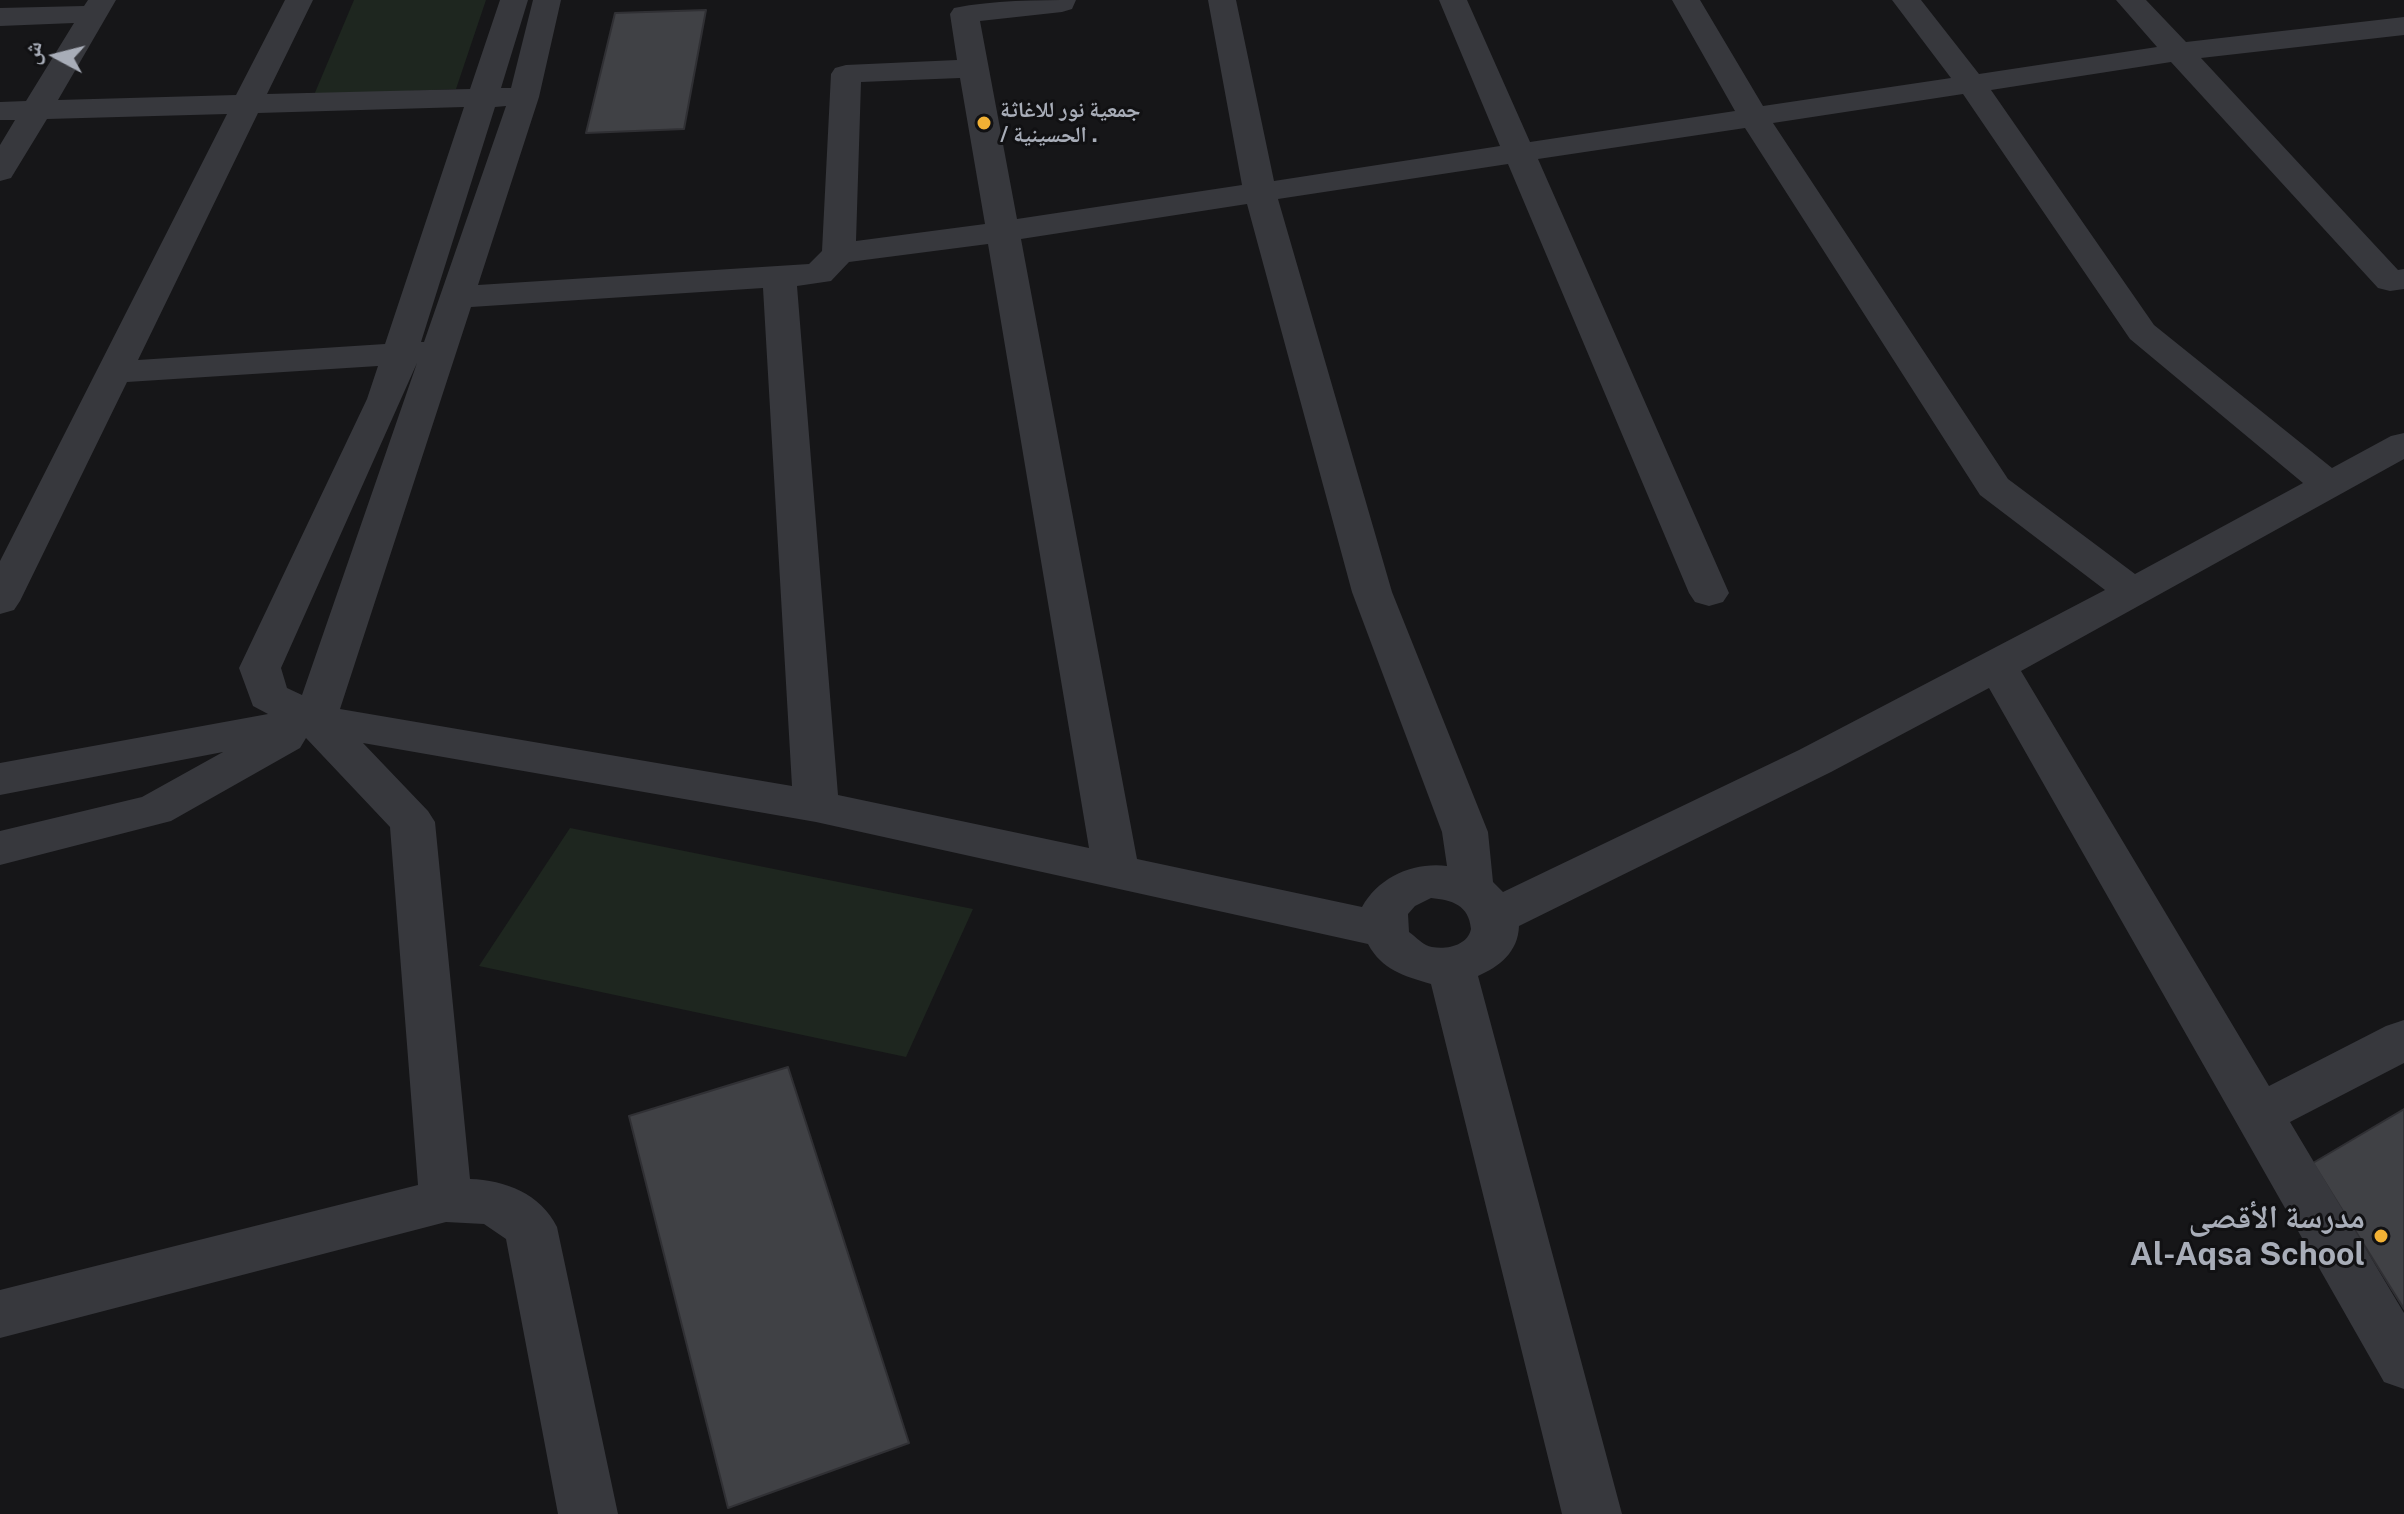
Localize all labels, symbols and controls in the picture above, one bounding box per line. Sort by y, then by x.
north arrow [16,16,96,96]
text: ش [18,40,47,66]
place label: جمعية نور للاغاثة / الحسينية . [1000,97,1141,148]
marker: جمعية نور للاغاثة / الحسينية . [975,114,993,132]
place label: مدرسة الأقصى Al-Aqsa School [2130,1199,2365,1274]
marker: مدرسة الأقصى Al-Aqsa School [2372,1227,2390,1245]

